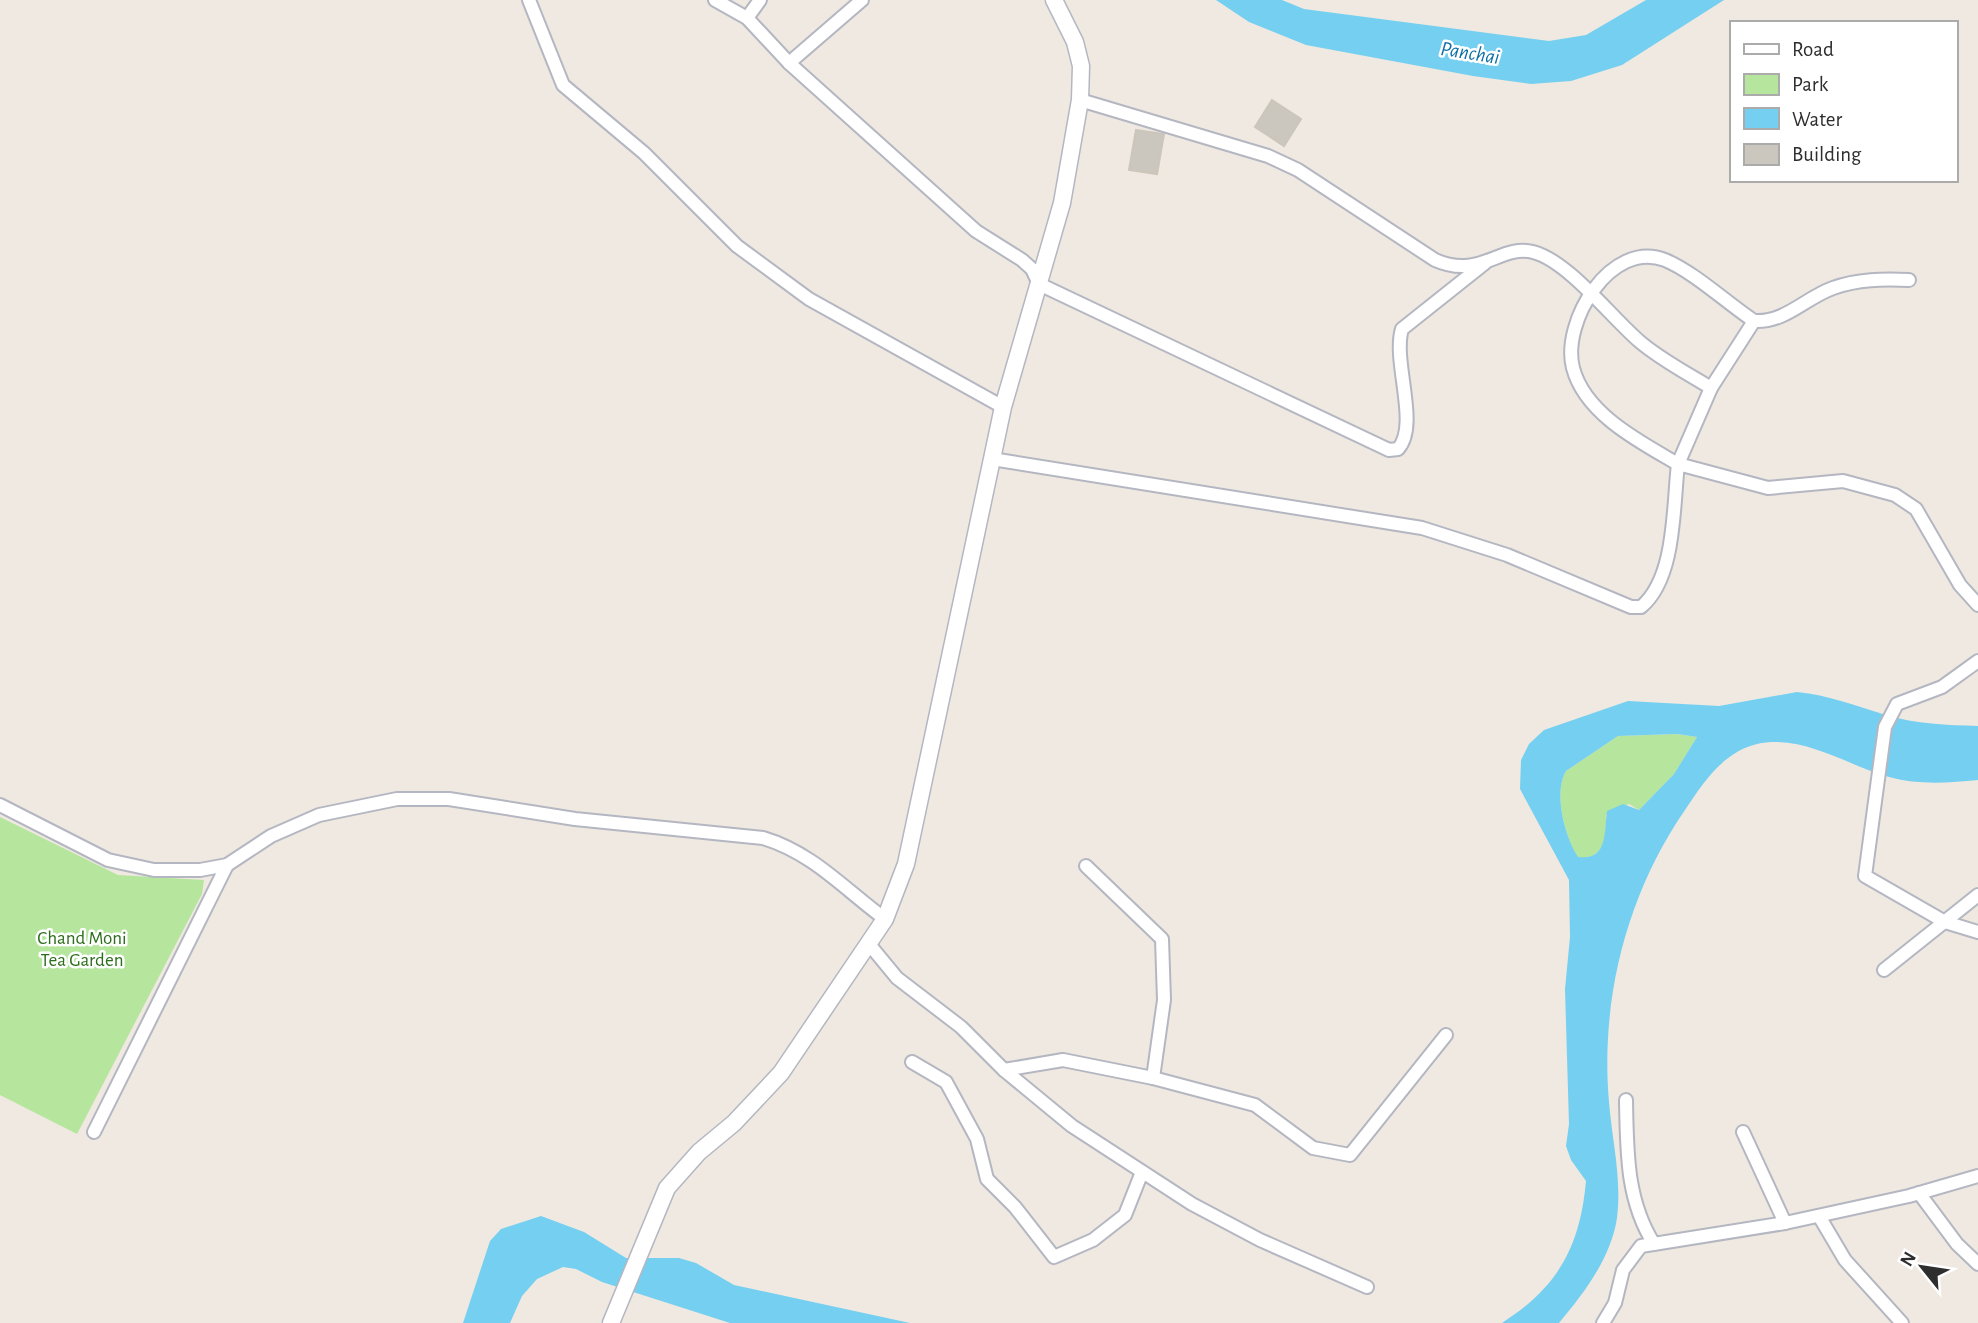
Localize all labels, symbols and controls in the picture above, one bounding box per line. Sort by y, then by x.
legend [1730,21,1957,182]
water label: Panchai [1439,38,1501,68]
text: Road [1792,39,1834,60]
text: Park [1792,74,1829,95]
text: Water [1792,109,1842,130]
text: Building [1792,144,1862,165]
park label: Chand Moni Tea Garden [37,929,127,970]
north arrow [1887,1232,1957,1302]
text: N [1897,1249,1920,1270]

